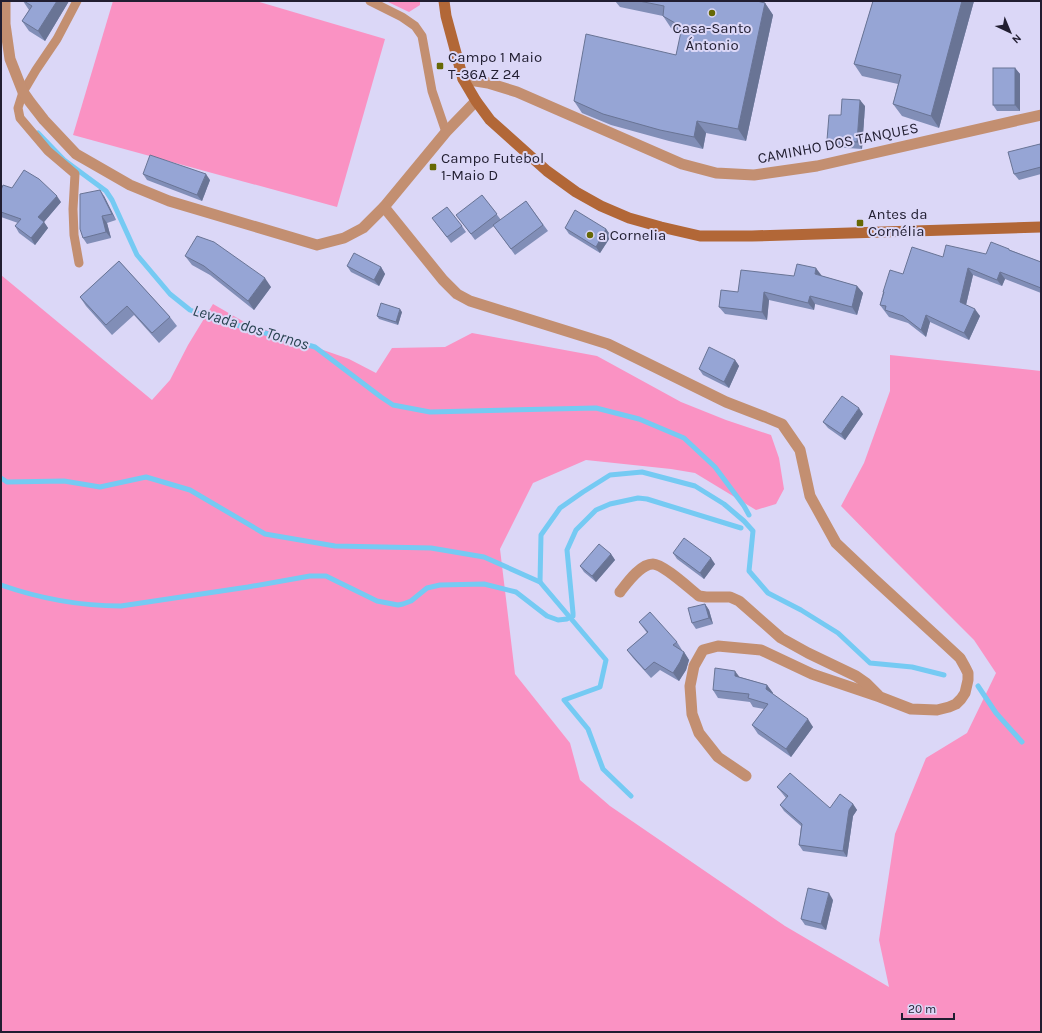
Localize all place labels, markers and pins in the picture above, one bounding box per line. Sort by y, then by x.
marker: Casa-Santo Ántonio [707,8,717,18]
place label: Casa-Santo Ántonio [672,19,752,54]
place label: Campo 1 Maio T-36A Z 24 [448,48,542,83]
marker: Campo 1 Maio T-36A Z 24 [435,61,445,71]
place label: Campo Futebol 1-Maio D [441,149,544,184]
marker: Campo Futebol 1-Maio D [428,162,438,172]
place label: Antes da Cornélia [868,205,928,240]
marker: Antes da Cornélia [855,218,865,228]
place label: a Cornelia [598,226,666,244]
marker: a Cornelia [585,230,595,240]

